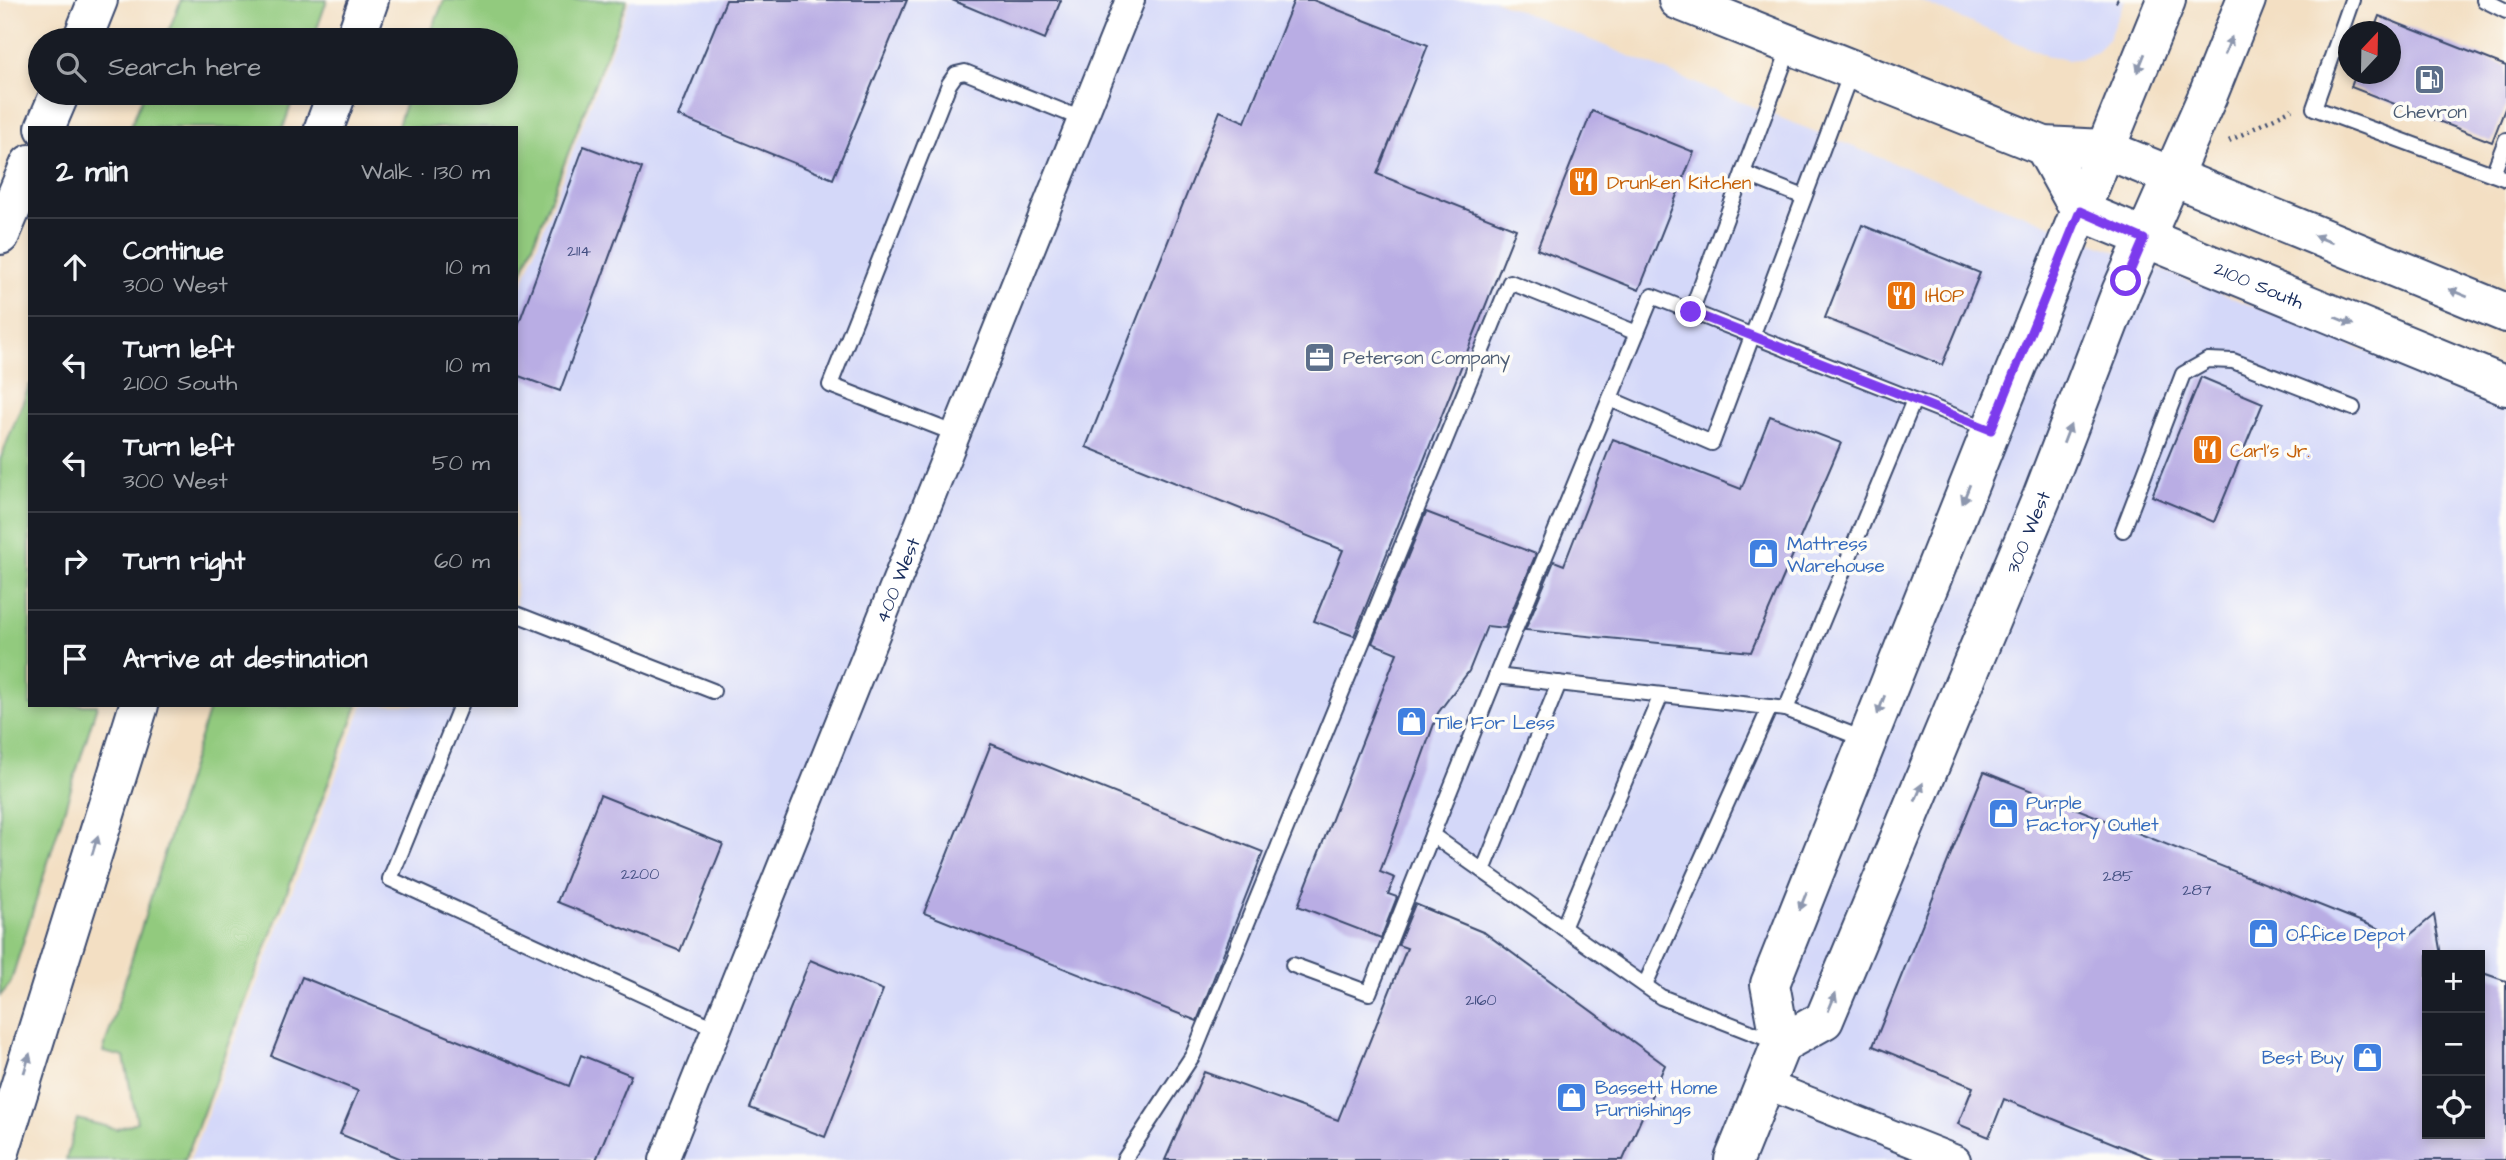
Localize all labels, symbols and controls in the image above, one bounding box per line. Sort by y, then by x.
north arrow [2338,21,2401,84]
search box [28,28,518,105]
one-way arrow [2222,36,2233,57]
icon: search [52,48,90,86]
text: Search here [108,49,261,85]
one-way arrow [2135,53,2146,74]
fuel station icon: Chevron [2413,63,2447,97]
place label: Chevron [2393,99,2467,126]
text: 2 min [56,151,128,193]
text: Walk · 130 m [361,156,490,188]
restaurant icon: Drunken Kitchen [1567,165,1601,199]
place label: Drunken Kitchen [1607,170,1751,197]
text: Continue [123,233,224,269]
one-way arrow [2313,233,2334,244]
house number: 2114 [567,240,591,262]
icon: ahead [56,248,94,286]
text: 10 m [445,251,490,283]
street label: 2100 South [2210,256,2308,317]
route start [2110,265,2141,296]
text: 300 West [123,269,228,301]
restaurant icon: IHOP [1885,278,1919,312]
place label: IHOP [1925,283,1964,310]
one-way arrow [2447,288,2468,299]
route end [1675,296,1706,327]
one-way arrow [2333,315,2354,326]
text: Turn left [123,331,234,367]
office icon: Peterson Company [1303,340,1337,374]
place label: Peterson Company [1343,345,1511,373]
icon: left [56,346,94,384]
text: 10 m [445,349,490,381]
text: 2100 South [123,367,237,399]
one-way arrow [2061,423,2072,444]
text: Turn left [123,429,234,465]
restaurant icon: Carl's Jr. [2190,433,2224,467]
place label: Carl's Jr. [2230,438,2310,465]
icon: left [56,444,94,482]
text: 50 m [432,447,490,479]
text: 300 West [123,465,228,497]
one-way arrow [1960,483,1971,504]
street label: 300 West [2000,487,2058,578]
place label: Mattress Warehouse [1787,531,1885,580]
street label: 400 West [869,534,928,627]
shop icon: Mattress Warehouse [1747,537,1781,571]
icon: right [56,542,94,580]
text: Turn right [123,543,245,579]
text: 60 m [434,545,490,577]
icon: arrive [56,640,94,678]
text: Arrive at destination [123,641,368,677]
one-way arrow [1875,694,1886,715]
shop icon: Tile For Less [1395,705,1429,739]
place label: Tile For Less [1435,710,1555,737]
one-way arrow [1914,782,1925,803]
place label: Purple Factory Outlet [2026,790,2159,840]
shop icon: Purple Factory Outlet [1986,796,2020,830]
one-way arrow [90,835,101,856]
house number: 2200 [621,863,659,885]
house number: 285 [2103,865,2134,887]
house number: 287 [2182,879,2212,901]
one-way arrow [1797,891,1808,912]
shop icon: Office Depot [2246,917,2280,951]
place label: Office Depot [2286,922,2406,949]
map controls [2422,950,2485,1139]
button: + [2422,950,2485,1013]
house number: 2160 [1465,989,1497,1011]
one-way arrow [1826,992,1837,1013]
button: − [2422,1013,2485,1076]
shop icon: Best Buy [2350,1040,2384,1074]
place label: Best Buy [2262,1045,2345,1073]
one-way arrow [23,1052,33,1073]
place label: Bassett Home Furnishings [1595,1075,1718,1125]
button: locate [2422,1076,2485,1139]
shop icon: Bassett Home Furnishings [1555,1081,1589,1115]

